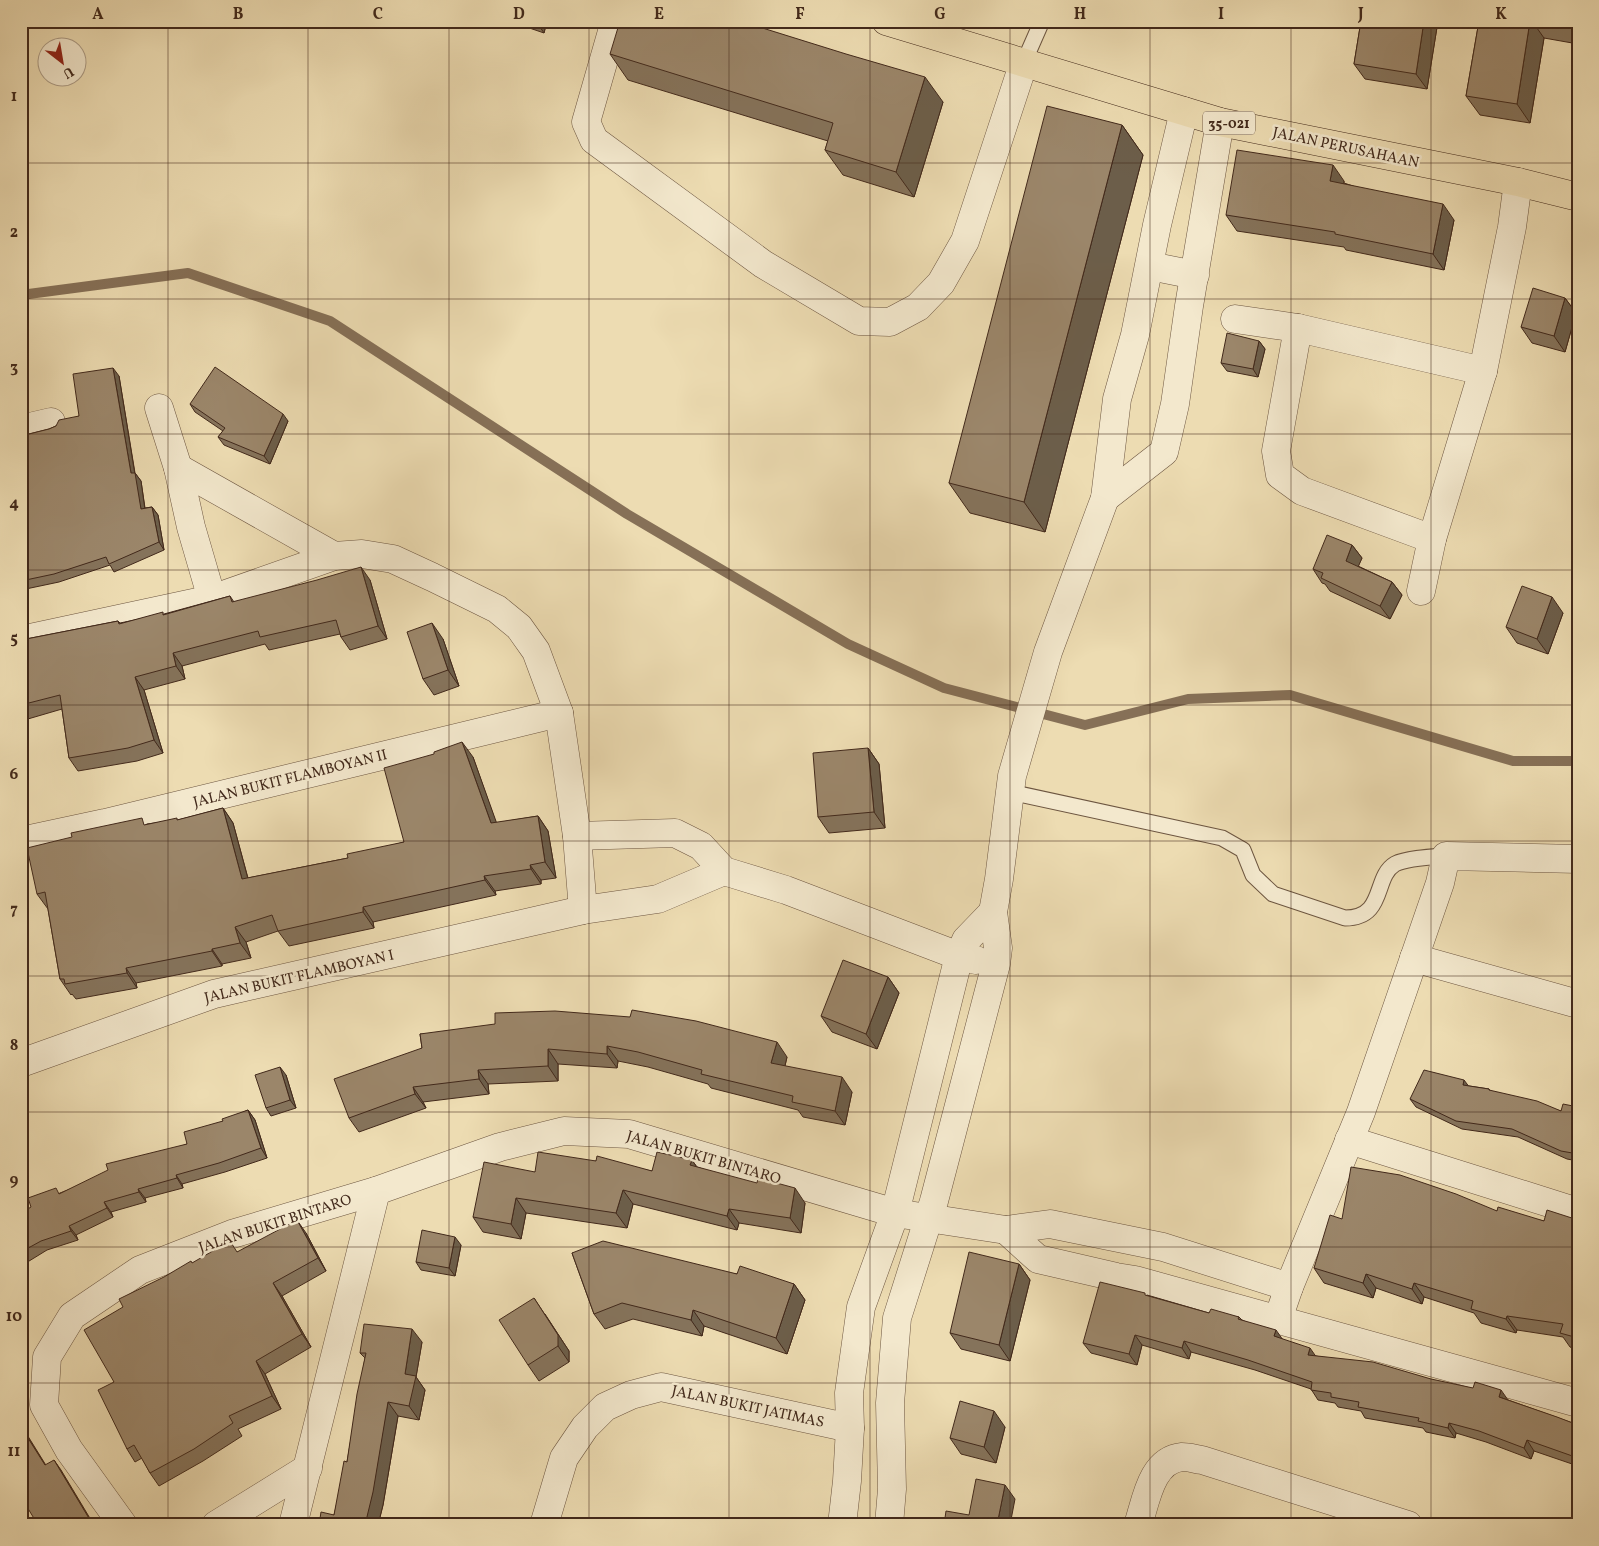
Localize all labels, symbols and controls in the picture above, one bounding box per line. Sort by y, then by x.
text: A [92,4,104,26]
text: B [233,4,244,26]
text: C [373,4,383,26]
text: D [513,4,525,26]
text: E [654,4,664,26]
text: F [795,4,805,26]
text: G [934,4,946,26]
text: H [1074,4,1086,26]
text: I [1218,4,1224,26]
text: J [1357,4,1364,26]
text: K [1495,4,1507,26]
north arrow [38,38,88,88]
text: U [59,61,77,83]
text: 1 [11,86,17,108]
road number: 35-021 [1203,112,1255,134]
street label: JALAN PERUSAHAAN [1271,123,1421,174]
text: 2 [10,222,18,244]
text: 3 [10,357,18,379]
text: 4 [9,493,19,515]
text: 5 [10,628,18,650]
street label: JALAN BUKIT FLAMBOYAN II [191,745,390,814]
text: 6 [10,764,19,786]
text: 7 [10,899,18,921]
street label: JALAN BUKIT FLAMBOYAN I [202,945,396,1010]
text: 8 [10,1035,18,1057]
street label: JALAN BUKIT BINTARO [624,1126,783,1191]
text: 9 [10,1170,19,1192]
street label: JALAN BUKIT BINTARO [196,1190,355,1259]
text: 10 [6,1306,22,1328]
street label: JALAN BUKIT JATIMAS [669,1381,826,1434]
text: 11 [8,1441,20,1463]

